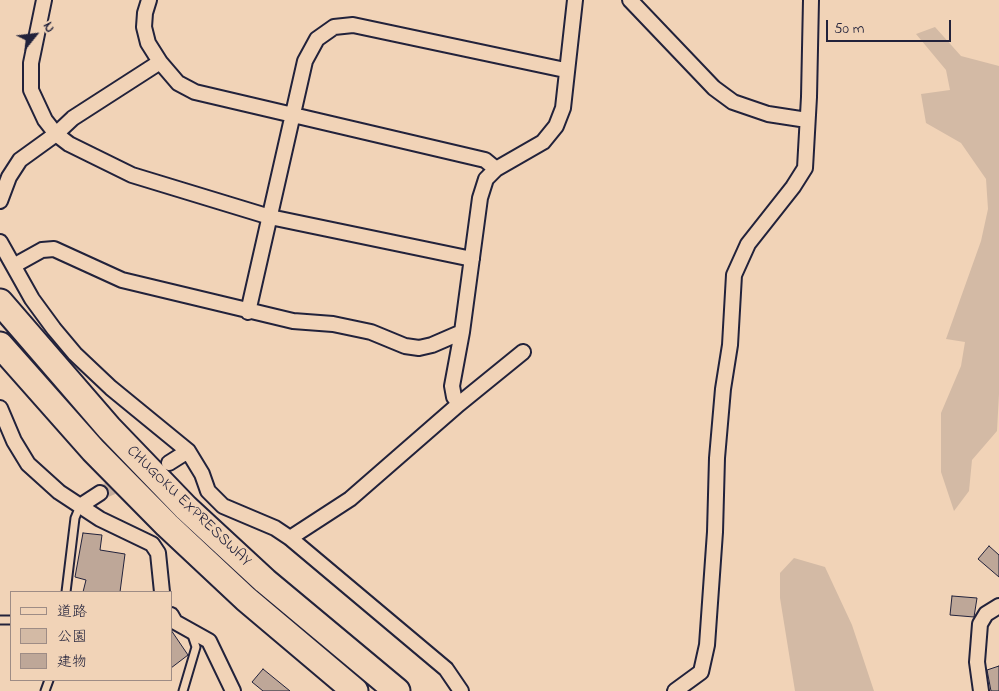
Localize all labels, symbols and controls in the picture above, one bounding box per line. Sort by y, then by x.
north arrow [10,10,60,60]
scale bar [829,10,954,42]
text: N [37,18,60,37]
text: 50 m [834,18,864,40]
street label: CHUGOKU EXPRESSWAY [122,442,254,572]
legend [10,591,172,681]
text: 道路 [57,601,87,623]
text: 公園 [57,626,87,648]
text: 建物 [57,651,87,673]

